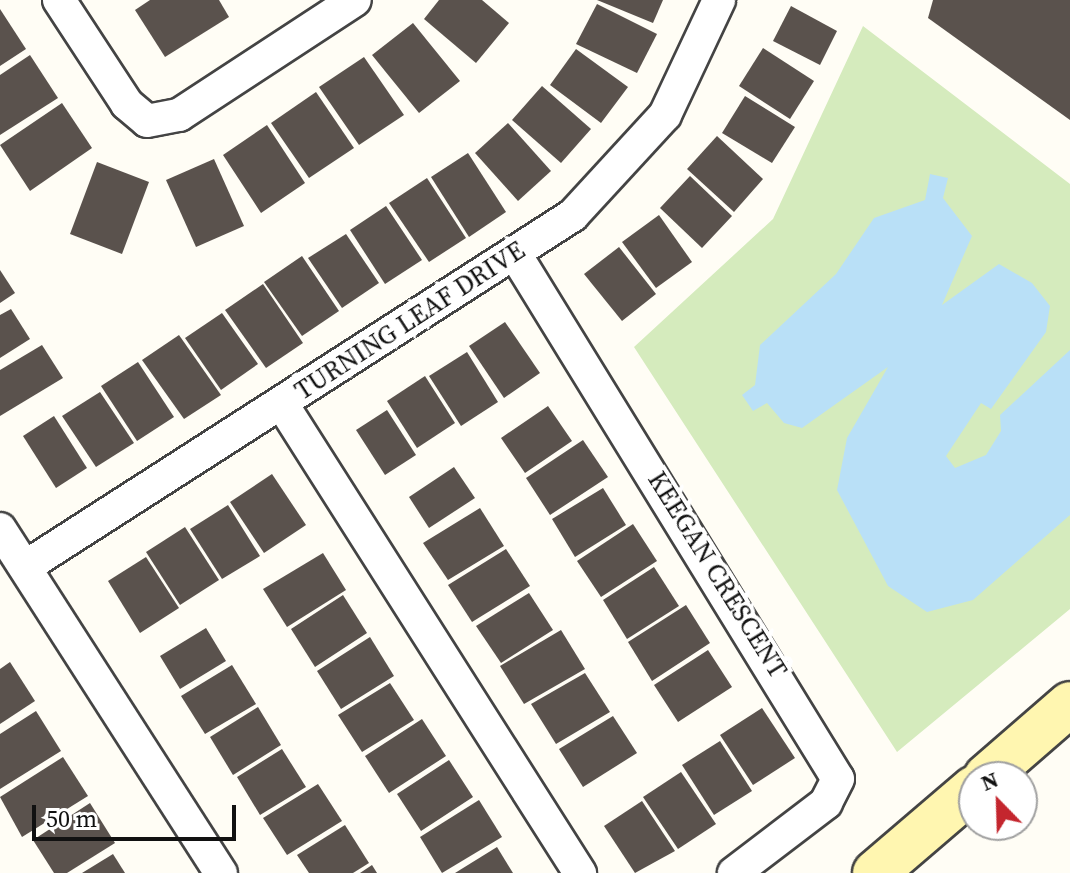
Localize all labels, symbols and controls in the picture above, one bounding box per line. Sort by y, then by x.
street label: TURNING LEAF DRIVE [289,235,531,407]
street label: KEEGAN CRESCENT [641,466,793,684]
north arrow [958,761,1038,841]
text: N [976,764,1003,798]
scale bar [36,789,240,839]
text: 50 m [46,802,97,835]

